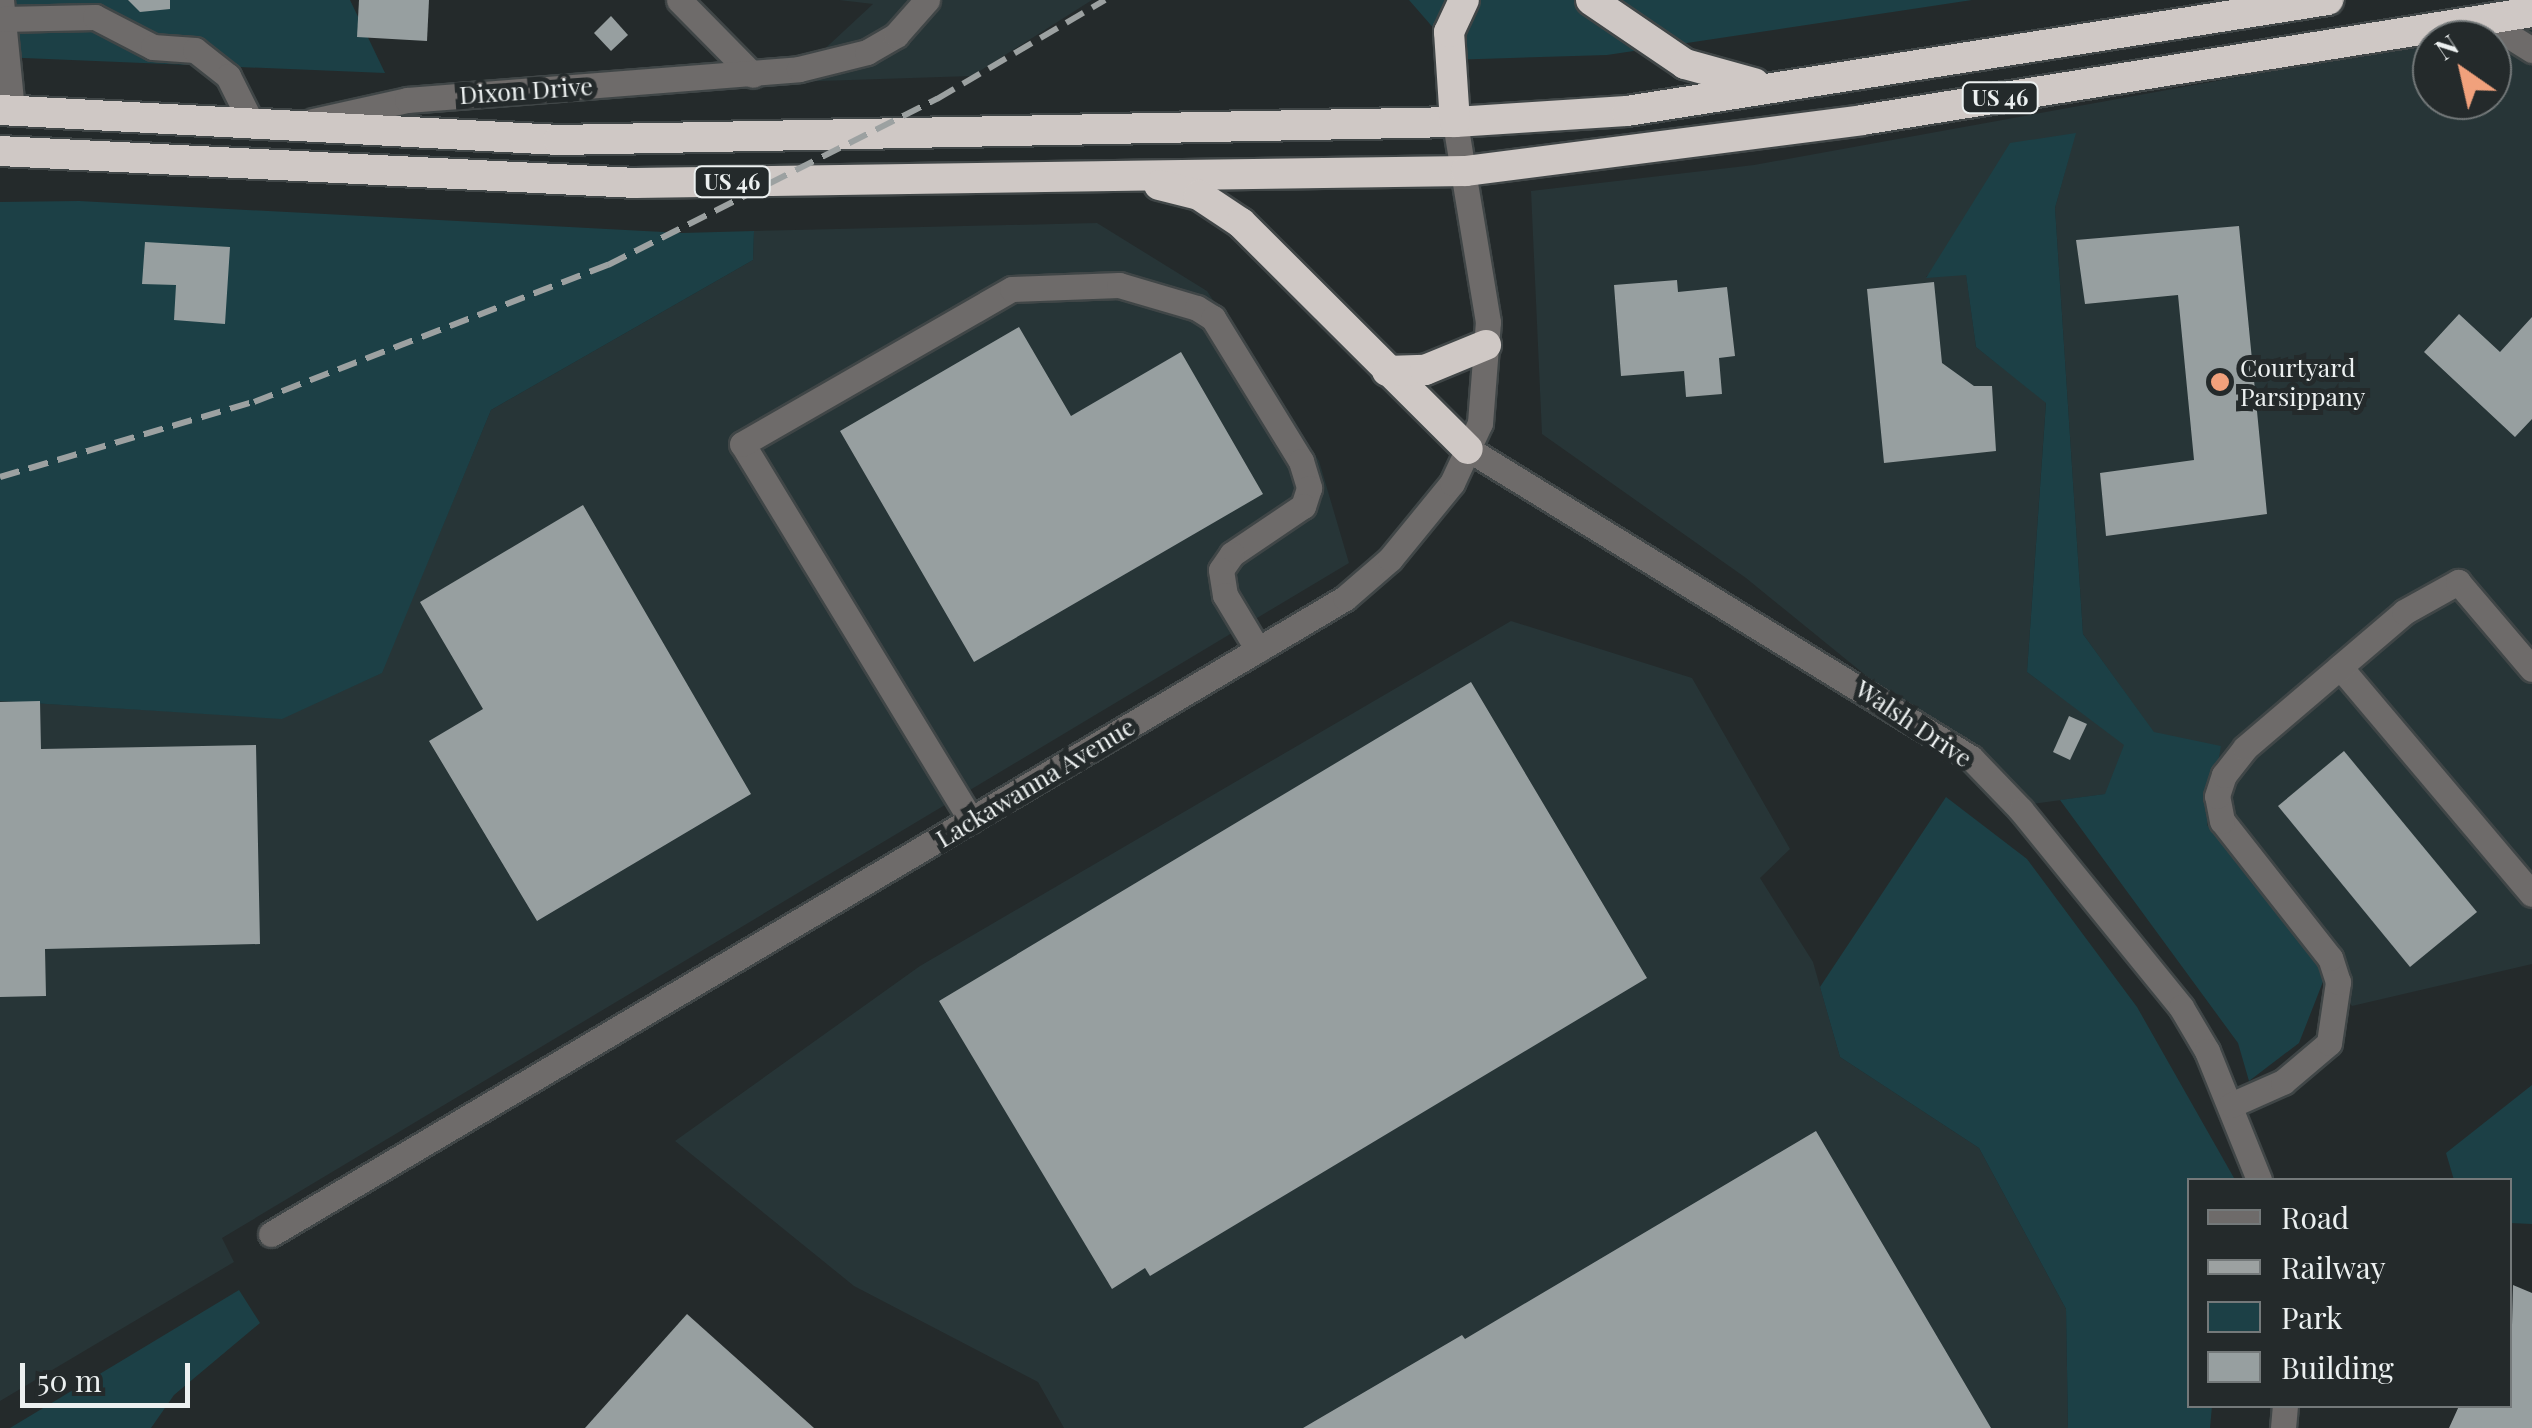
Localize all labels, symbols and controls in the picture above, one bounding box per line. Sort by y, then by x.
north arrow [2412,20,2512,120]
text: N [2427,25,2465,67]
street label: Dixon Drive [458,70,594,110]
road number: US 46 [1960,81,2040,115]
road number: US 46 [692,165,772,199]
place label: Courtyard Parsippany [2240,353,2365,412]
marker: Courtyard Parsippany [2209,371,2231,393]
street label: Walsh Drive [1850,673,1978,773]
street label: Lackawanna Avenue [930,711,1140,853]
legend [2187,1178,2512,1408]
text: Road [2281,1197,2349,1237]
text: Railway [2281,1247,2386,1287]
text: Park [2281,1297,2343,1337]
scale bar [25,1343,195,1405]
text: Building [2281,1347,2394,1387]
text: 50 m [37,1360,102,1400]

